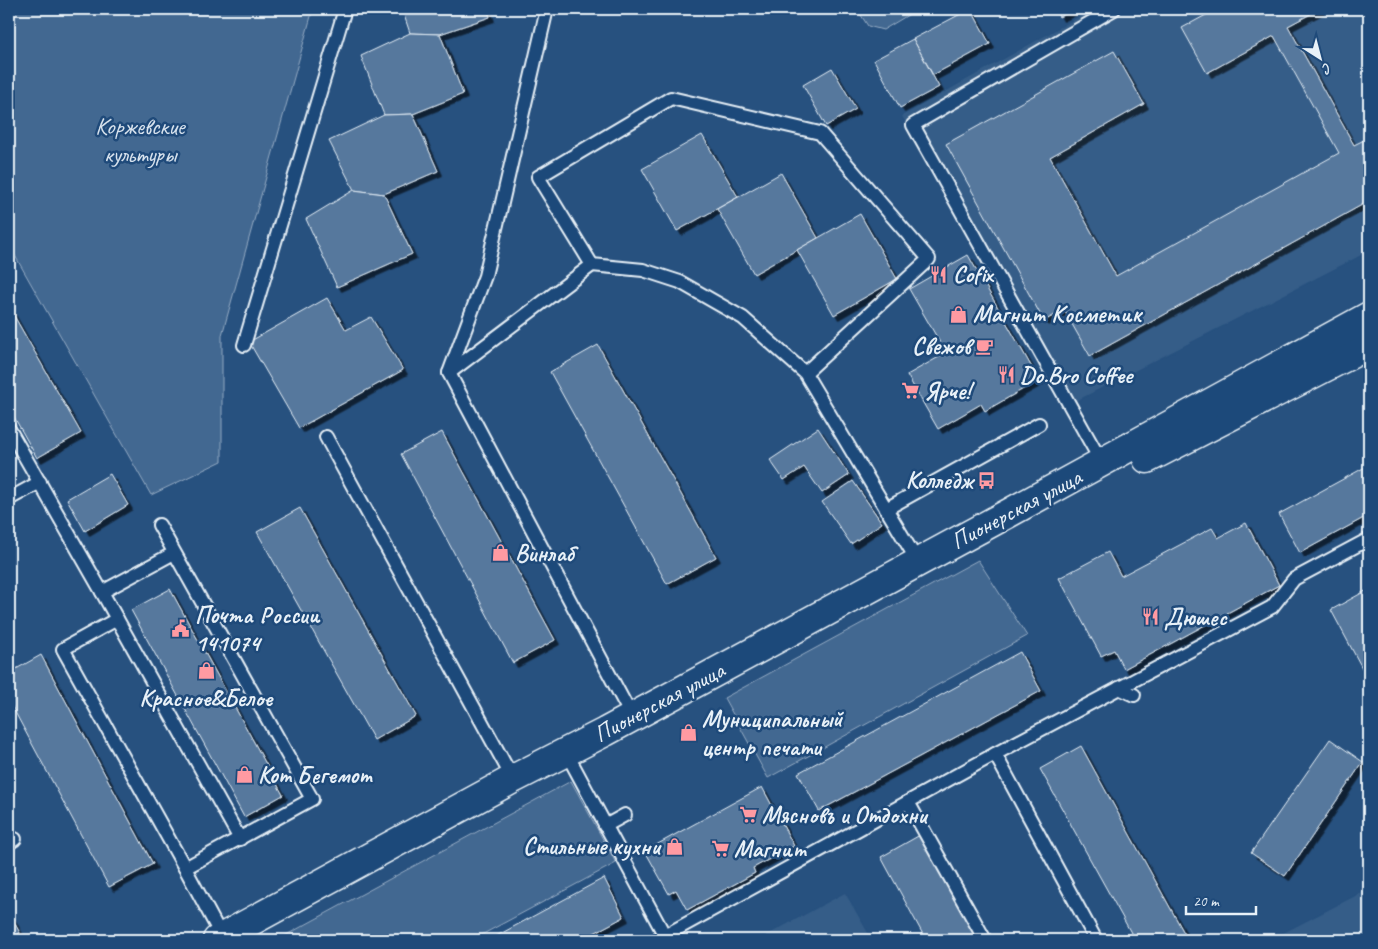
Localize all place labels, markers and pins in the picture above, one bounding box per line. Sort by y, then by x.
place label: Cofix [953,259,994,289]
restaurant icon: Cofix [929,264,949,284]
place label: Магнит Косметик [973,299,1143,329]
shop icon: Магнит Косметик [949,304,969,324]
place label: Свежов [912,331,976,361]
cafe icon: Свежов [975,336,995,356]
place label: Do.Bro Coffee [1020,360,1134,390]
restaurant icon: Do.Bro Coffee [996,365,1016,385]
place label: Ярче! [924,376,975,406]
supermarket icon: Ярче! [900,381,920,401]
place label: Колледж [906,465,976,495]
bus stop icon: Колледж [977,470,997,490]
place label: Винлаб [515,538,579,568]
shop icon: Винлаб [491,543,511,563]
place label: Почта России 141074 [195,600,321,658]
place label: Дюшес [1164,602,1228,632]
restaurant icon: Дюшес [1140,607,1160,627]
public building icon: Почта России 141074 [171,619,191,639]
shop icon: Красное&Белое [196,661,216,681]
place label: Красное&Белое [140,683,274,713]
place label: Муниципальный центр печати [702,704,844,762]
shop icon: Муниципальный центр печати [678,723,698,743]
place label: Кот Бегемот [258,760,373,790]
shop icon: Кот Бегемот [234,765,254,785]
place label: Мясновъ и Отдохни [762,800,929,830]
supermarket icon: Мясновъ и Отдохни [738,805,758,825]
place label: Стильные кухни [523,831,663,861]
place label: Магнит [734,834,807,864]
shop icon: Стильные кухни [664,836,684,856]
supermarket icon: Магнит [710,839,730,859]

